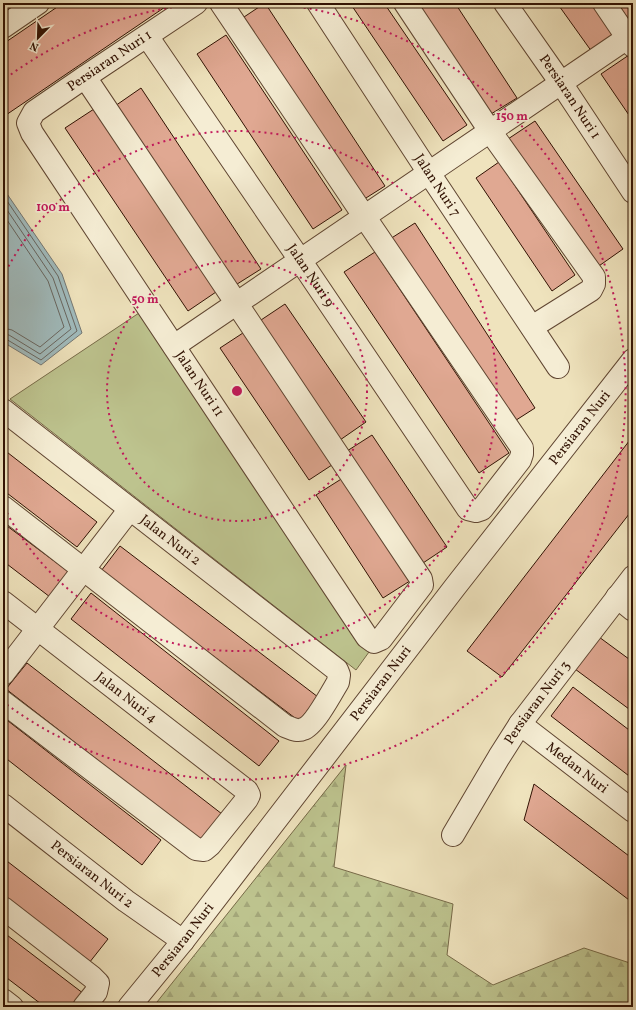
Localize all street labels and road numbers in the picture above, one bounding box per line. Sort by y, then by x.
street label: Persiaran Nuri 1 [63,25,156,96]
street label: Persiaran Nuri 1 [534,51,605,143]
street label: Jalan Nuri 7 [410,150,465,221]
street label: Jalan Nuri 9 [282,240,339,311]
street label: Jalan Nuri 11 [170,347,228,421]
street label: Persiaran Nuri [545,387,615,469]
street label: Jalan Nuri 2 [136,510,205,570]
street label: Persiaran Nuri [346,642,416,725]
street label: Persiaran Nuri 3 [500,657,575,748]
street label: Jalan Nuri 4 [91,668,161,728]
street label: Medan Nuri [542,738,612,798]
street label: Persiaran Nuri 2 [47,836,137,913]
street label: Persiaran Nuri [148,899,218,981]

